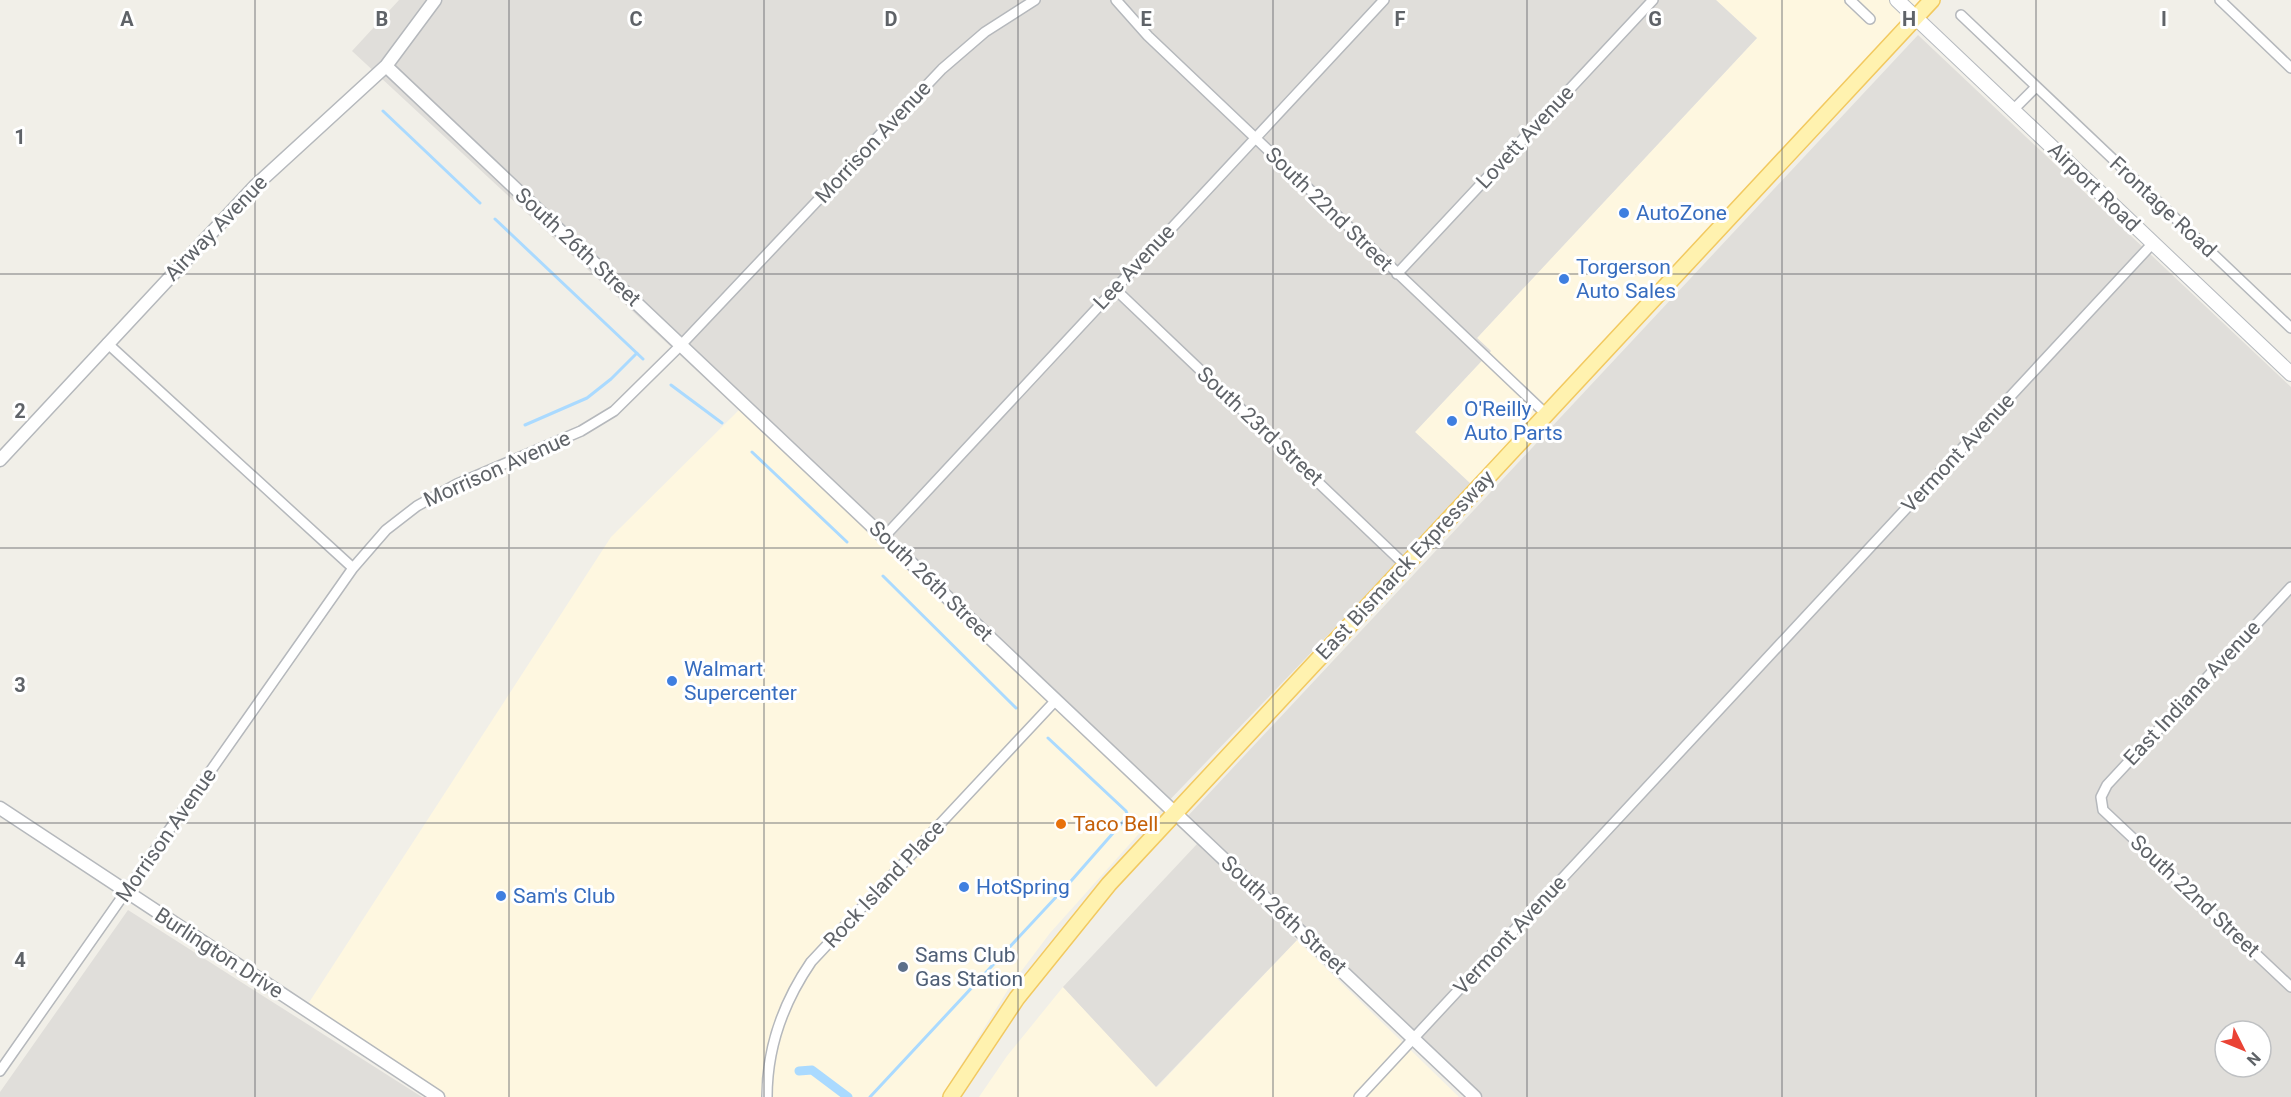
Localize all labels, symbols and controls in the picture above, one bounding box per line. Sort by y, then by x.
text: A [120,7,134,31]
text: B [376,7,388,31]
text: C [629,7,643,31]
text: D [885,7,898,31]
text: E [1140,7,1152,31]
text: F [1395,7,1406,31]
text: G [1648,7,1662,31]
text: H [1902,7,1916,31]
text: I [2161,7,2167,31]
street label: Morrison Avenue [810,76,936,208]
street label: Lovett Avenue [1471,81,1579,193]
text: 1 [14,125,26,149]
street label: Airport Road [2043,138,2145,236]
street label: South 22nd Street [1260,142,1398,276]
street label: Frontage Road [2105,152,2221,262]
street label: Airway Avenue [160,170,272,286]
street label: South 26th Street [510,183,646,311]
place label: AutoZone [1636,201,1727,225]
marker: AutoZone [1617,206,1631,220]
street label: Lee Avenue [1089,220,1179,314]
place label: Torgerson Auto Sales [1576,255,1676,303]
marker: Torgerson Auto Sales [1557,272,1571,286]
street label: South 23rd Street [1192,362,1328,490]
street label: Vermont Avenue [1897,389,2019,517]
place label: O'Reilly Auto Parts [1464,397,1563,445]
text: 2 [14,399,26,423]
marker: O'Reilly Auto Parts [1445,414,1459,428]
street label: Morrison Avenue [420,426,574,512]
street label: East Bismarck Expressway [1311,465,1499,665]
street label: South 26th Street [864,516,998,646]
street label: East Indiana Avenue [2119,616,2265,770]
place label: Walmart Supercenter [684,657,797,705]
text: 3 [14,673,26,697]
marker: Walmart Supercenter [665,674,679,688]
street label: Morrison Avenue [111,763,221,907]
place label: Taco Bell [1073,812,1158,836]
street label: Rock Island Place [819,815,949,953]
marker: Taco Bell [1054,817,1068,831]
street label: South 22nd Street [2126,830,2264,962]
street label: South 26th Street [1216,851,1352,979]
street label: Vermont Avenue [1449,871,1571,999]
place label: HotSpring [976,875,1070,899]
marker: HotSpring [957,880,971,894]
place label: Sam's Club [513,884,615,908]
marker: Sam's Club [494,889,508,903]
street label: Burlington Drive [150,903,288,1003]
place label: Sams Club Gas Station [915,943,1023,991]
text: 4 [14,948,26,972]
marker: Sams Club Gas Station [896,960,910,974]
north arrow [2213,1019,2273,1079]
text: N [2243,1048,2264,1069]

